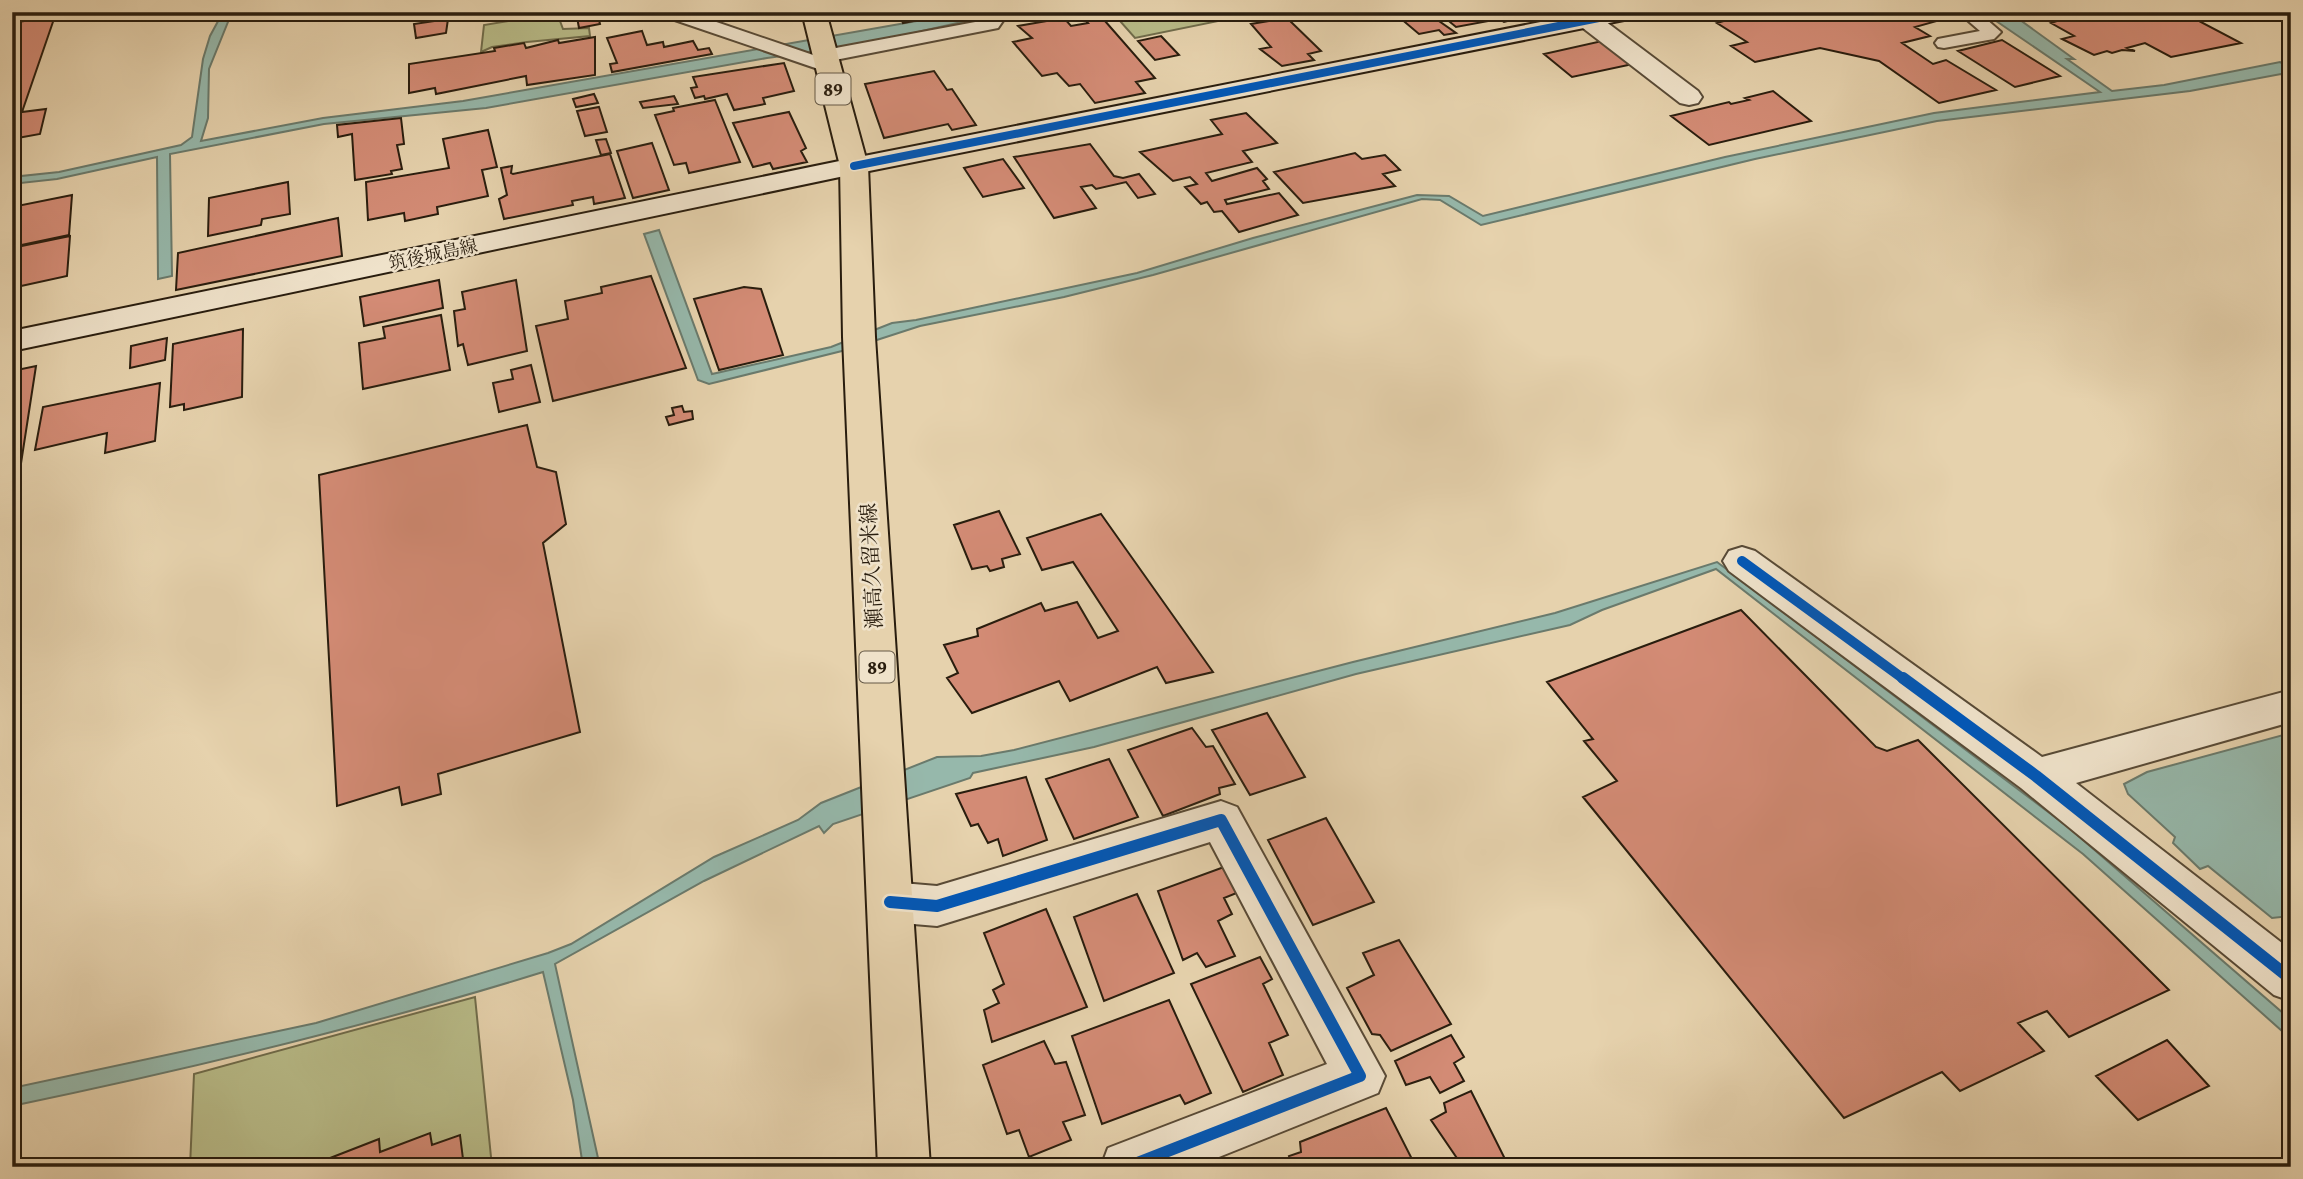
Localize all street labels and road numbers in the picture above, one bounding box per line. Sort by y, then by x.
road number: 89 [816,74,850,104]
street label: 筑後城島線 [386,231,480,277]
street label: 瀬高久留米線 [852,502,890,630]
road number: 89 [860,652,894,682]

